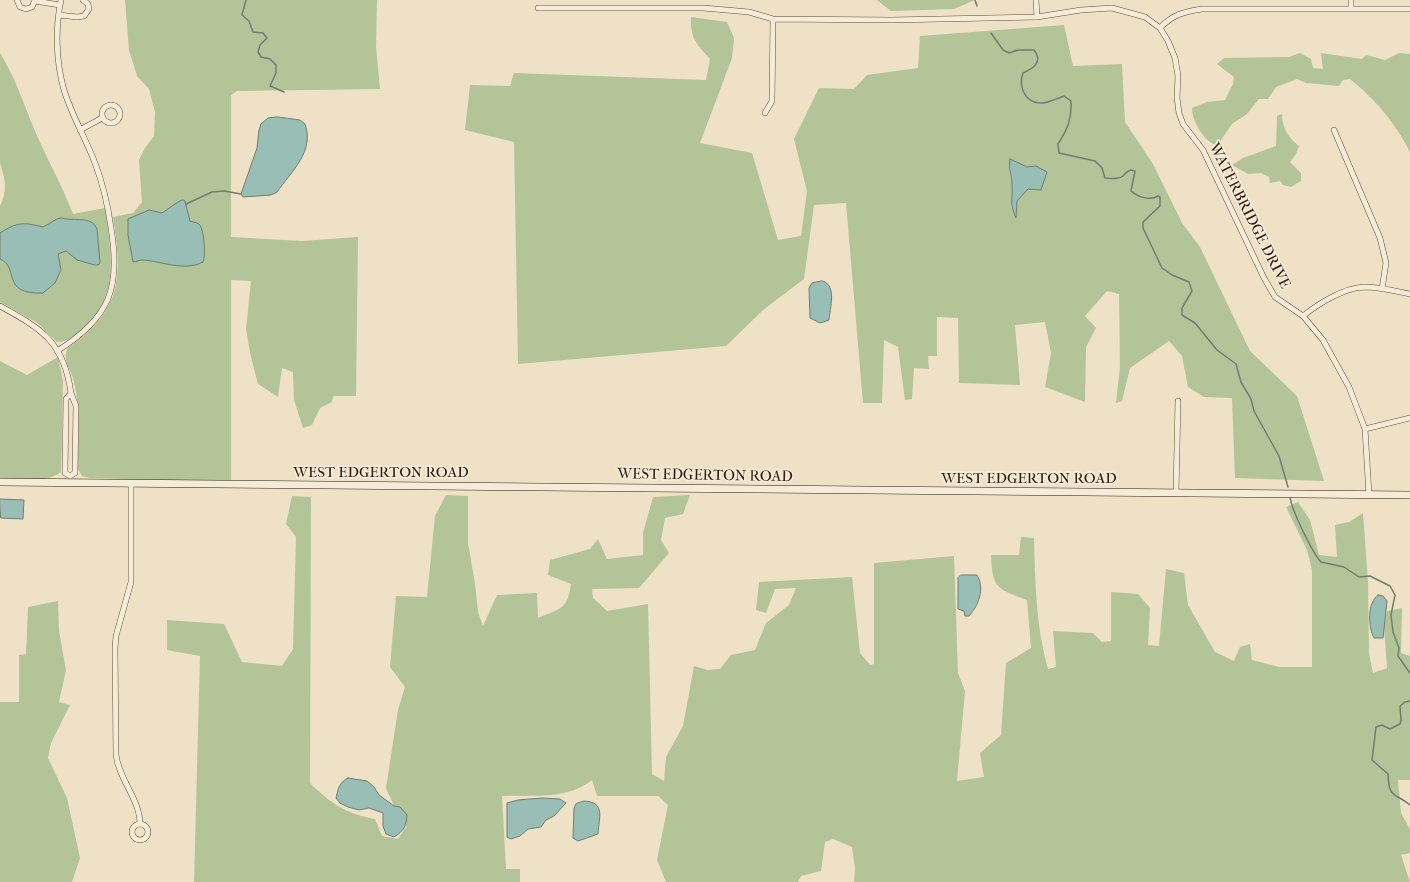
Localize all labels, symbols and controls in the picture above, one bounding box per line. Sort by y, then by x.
street label: WATERBRIDGE DRIVE [1204,140,1294,292]
street label: WEST EDGERTON ROAD [293,464,469,482]
street label: WEST EDGERTON ROAD [617,465,793,487]
street label: WEST EDGERTON ROAD [941,470,1117,488]

